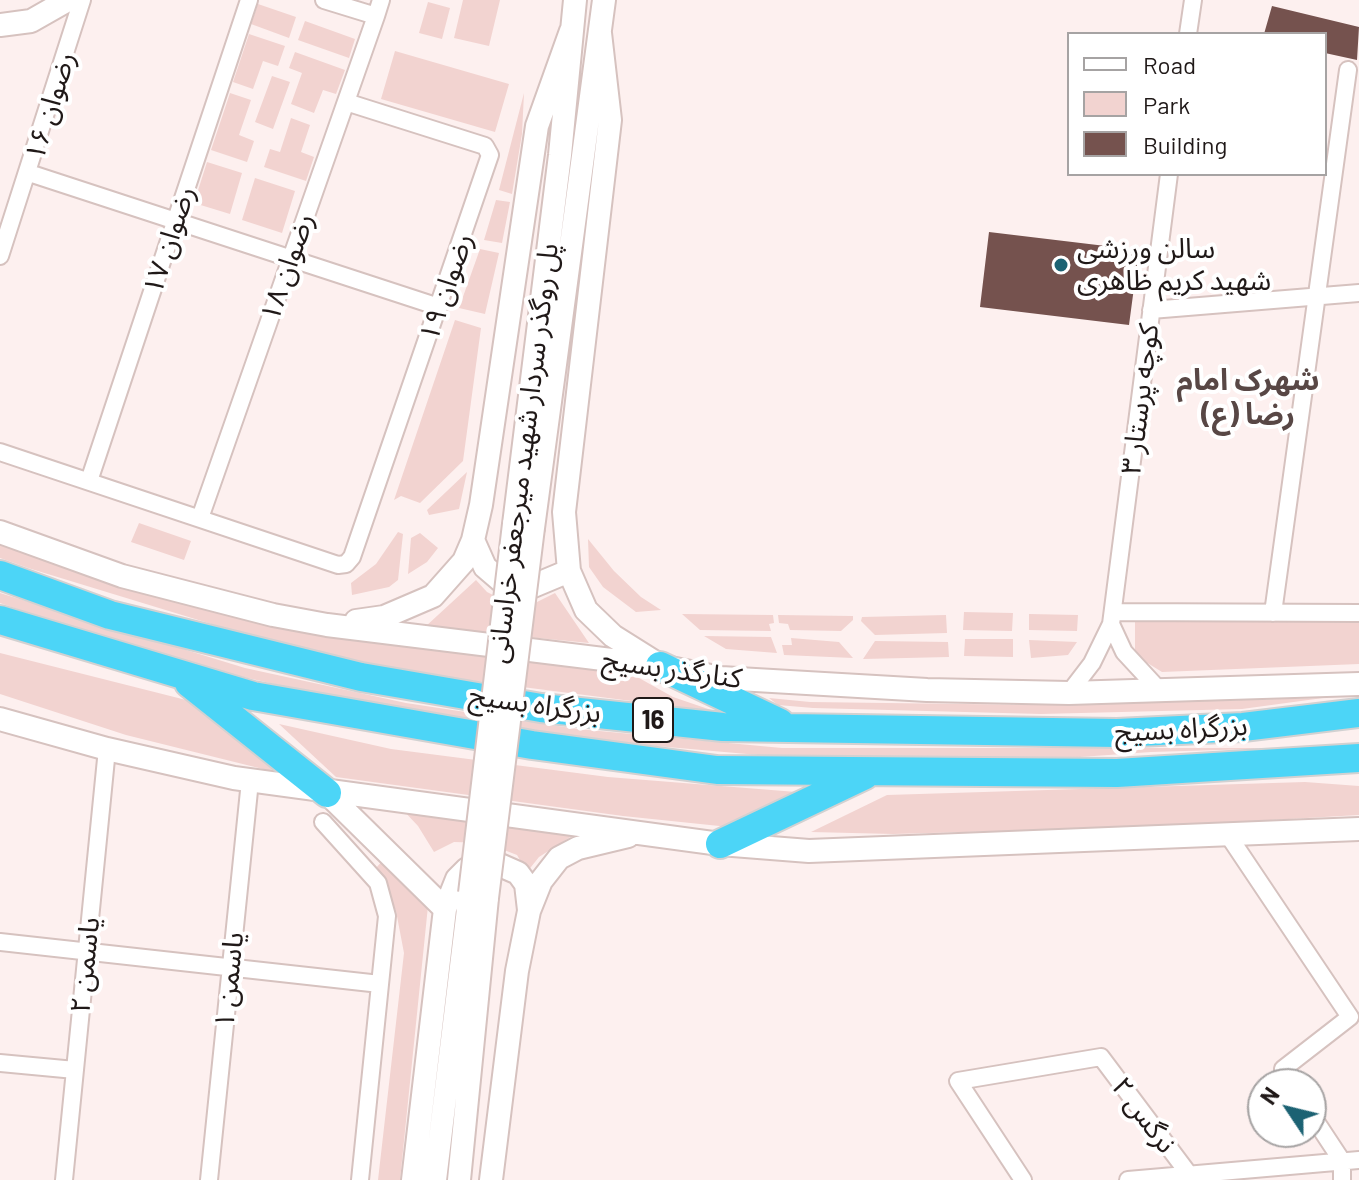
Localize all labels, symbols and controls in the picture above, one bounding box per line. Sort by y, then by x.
legend [1067,32,1327,176]
street label: رضوان ۱۶ [18,48,82,164]
text: Road [1143,50,1196,79]
text: Park [1143,90,1190,119]
text: Building [1143,130,1227,159]
street label: رضوان ۱۷ [136,182,202,298]
street label: رضوان ۱۸ [253,209,321,325]
street label: رضوان ۱۹ [412,229,480,345]
place label: سالن ورزشی شهید کریم ظاهری [1077,232,1271,298]
street label: پل روگذر سردار شهید میرجعفر خراسانی [481,241,565,665]
marker: سالن ورزشی شهید کریم ظاهری [1052,256,1070,274]
street label: کوچه پرستار ۳ [1114,322,1166,476]
district label: شهرک امام رضا (ع) [1177,362,1319,432]
street label: کنارگذر بسیج [600,643,744,695]
street label: بزرگراه بسیج [467,678,603,730]
road number: 16 [633,698,673,742]
street label: بزرگراه بسیج [1114,709,1248,749]
street label: یاسمن ۲ [63,915,107,1015]
street label: یاسمن ۱ [207,930,251,1030]
north arrow [1247,1068,1327,1148]
street label: نرگس ۲ [1105,1070,1183,1160]
text: N [1254,1082,1284,1109]

